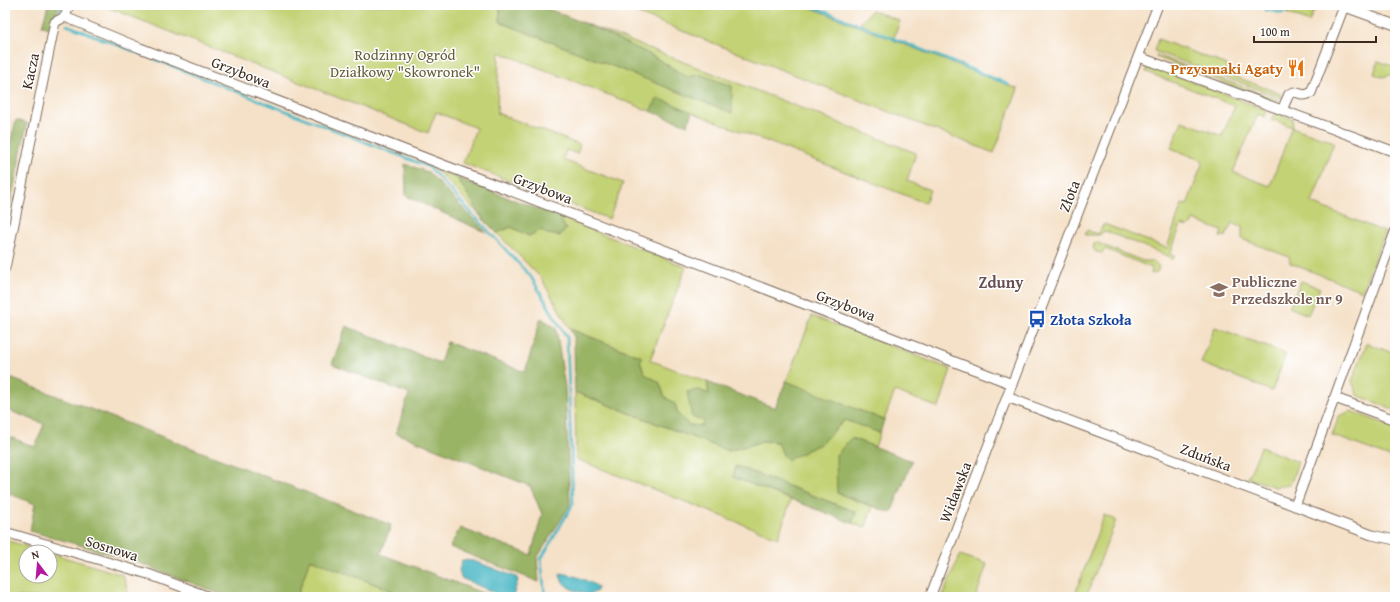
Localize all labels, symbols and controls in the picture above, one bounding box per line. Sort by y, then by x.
scale bar [1254,18,1376,44]
text: 100 m [1260,23,1290,40]
park label: Rodzinny Ogród Działkowy "Skowronek" [330,44,480,82]
street label: Kacza [16,51,44,91]
street label: Grzybowa [208,51,274,93]
place label: Przysmaki Agaty [1171,58,1283,79]
restaurant icon: Przysmaki Agaty [1286,58,1306,78]
street label: Grzybowa [510,167,576,209]
street label: Złota [1053,177,1085,215]
district label: Zduny [979,270,1024,294]
place label: Publiczne Przedszkole nr 9 [1232,271,1343,309]
school or university icon: Publiczne Przedszkole nr 9 [1209,280,1229,300]
street label: Grzybowa [813,284,879,326]
bus stop icon: Złota Szkoła [1027,309,1047,329]
place label: Złota Szkoła [1050,309,1132,330]
street label: Zduńska [1177,438,1235,476]
street label: Widawska [934,459,976,525]
street label: Sosnowa [83,530,141,566]
north arrow [18,544,58,584]
text: N [30,546,42,563]

